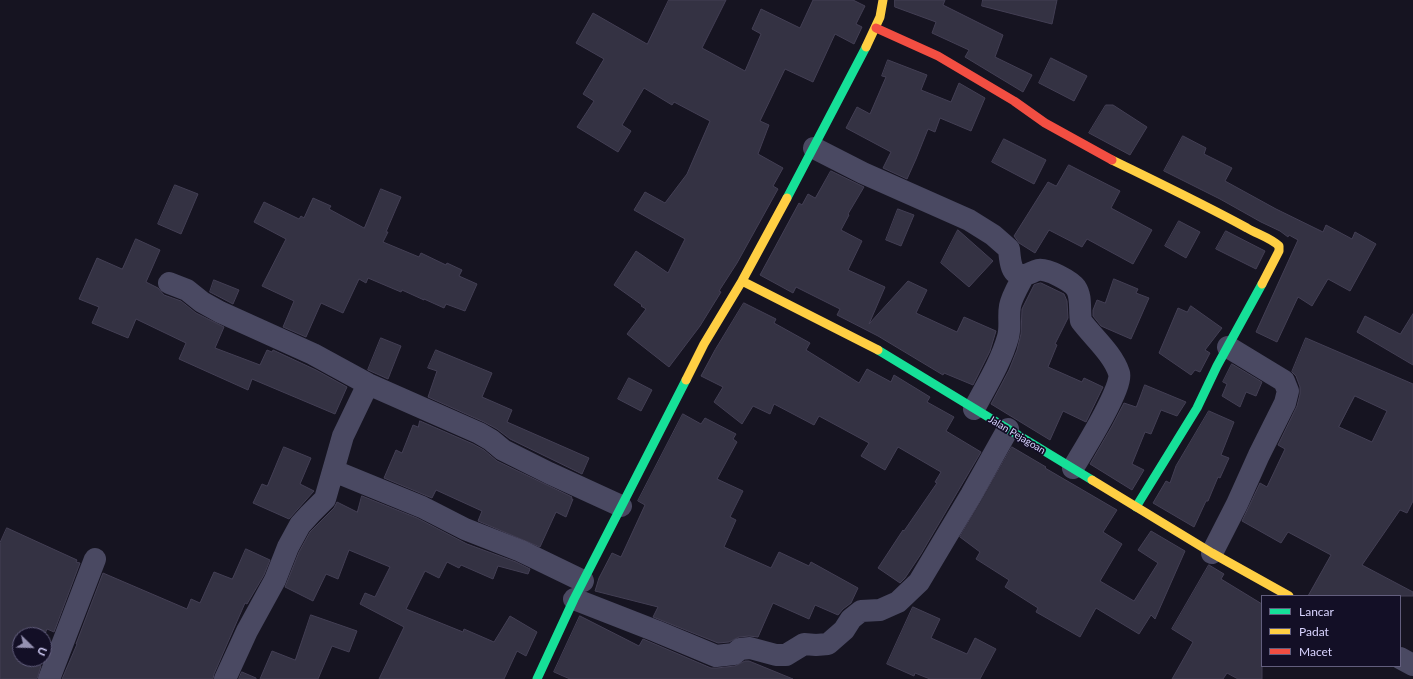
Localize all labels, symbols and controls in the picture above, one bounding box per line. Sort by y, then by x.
street label: Jalan Pejagoan [986,413,1048,457]
legend [1261,595,1401,667]
text: Lancar [1299,604,1334,619]
text: Padat [1299,624,1329,639]
north arrow [12,627,52,667]
text: Macet [1299,644,1332,659]
text: U [35,645,50,658]

